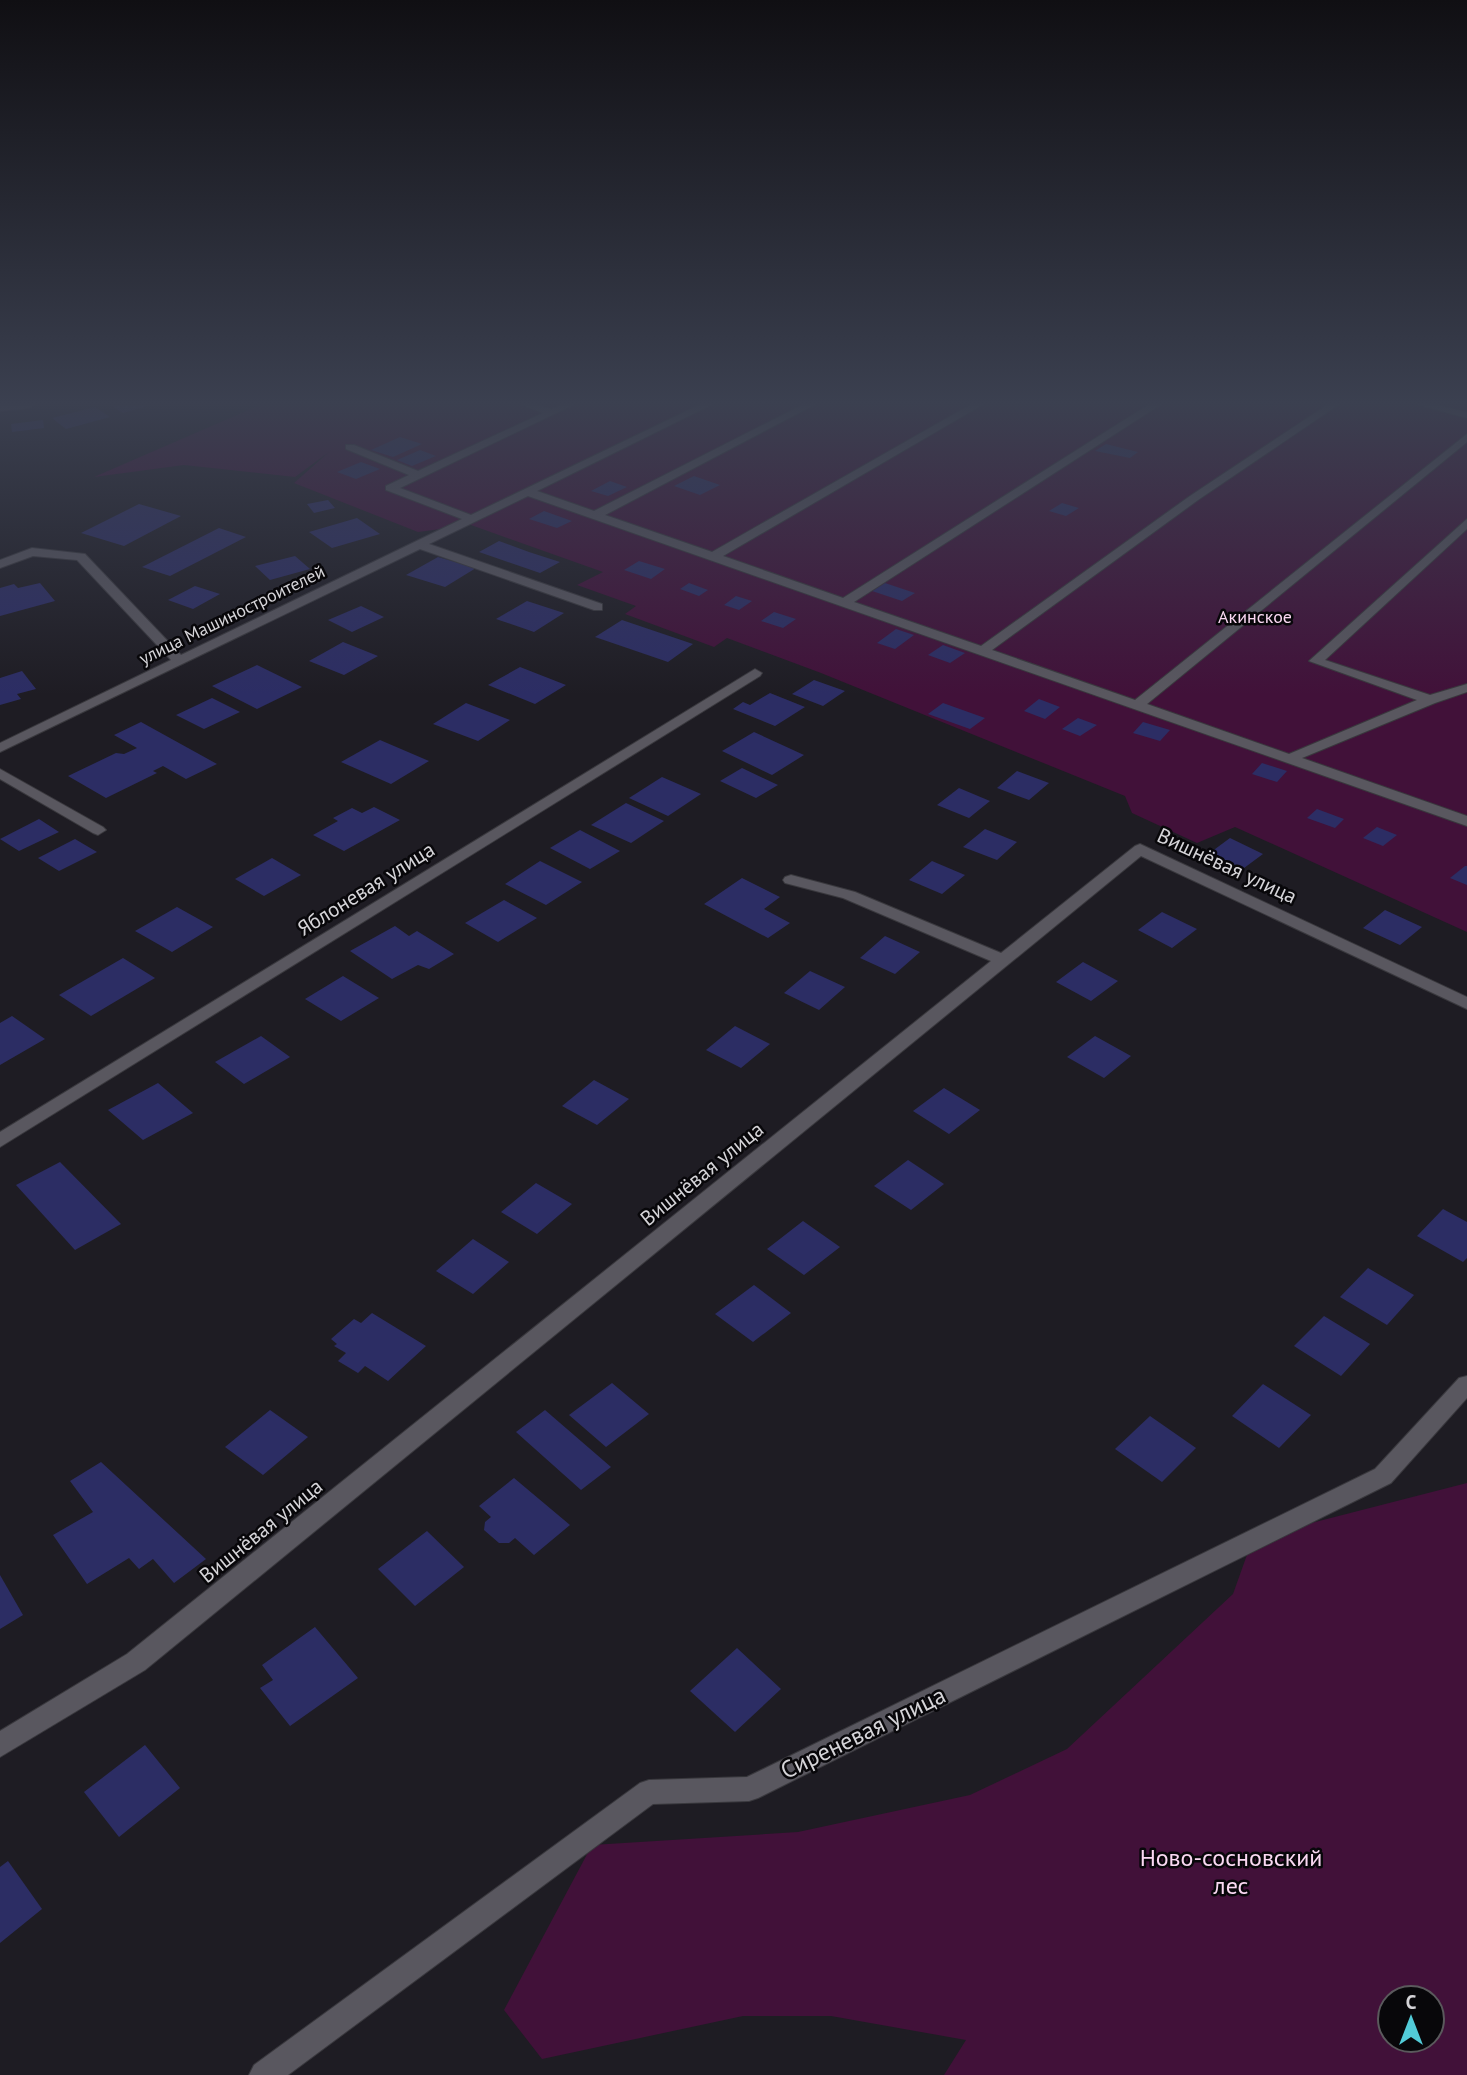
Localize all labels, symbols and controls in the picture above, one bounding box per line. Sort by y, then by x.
street label: улица Машиностроителей [135,559,329,670]
park label: Акинское [1218,605,1292,628]
street label: Вишнёвая улица [1153,821,1301,910]
street label: Яблоневая улица [292,836,439,942]
street label: Вишнёвая улица [634,1116,769,1232]
street label: Вишнёвая улица [193,1473,328,1589]
street label: Сиреневая улица [775,1679,950,1786]
park label: Ново-сосновский лес [1140,1842,1322,1901]
north arrow [1376,1984,1446,2054]
text: С [1406,1990,1417,2014]

